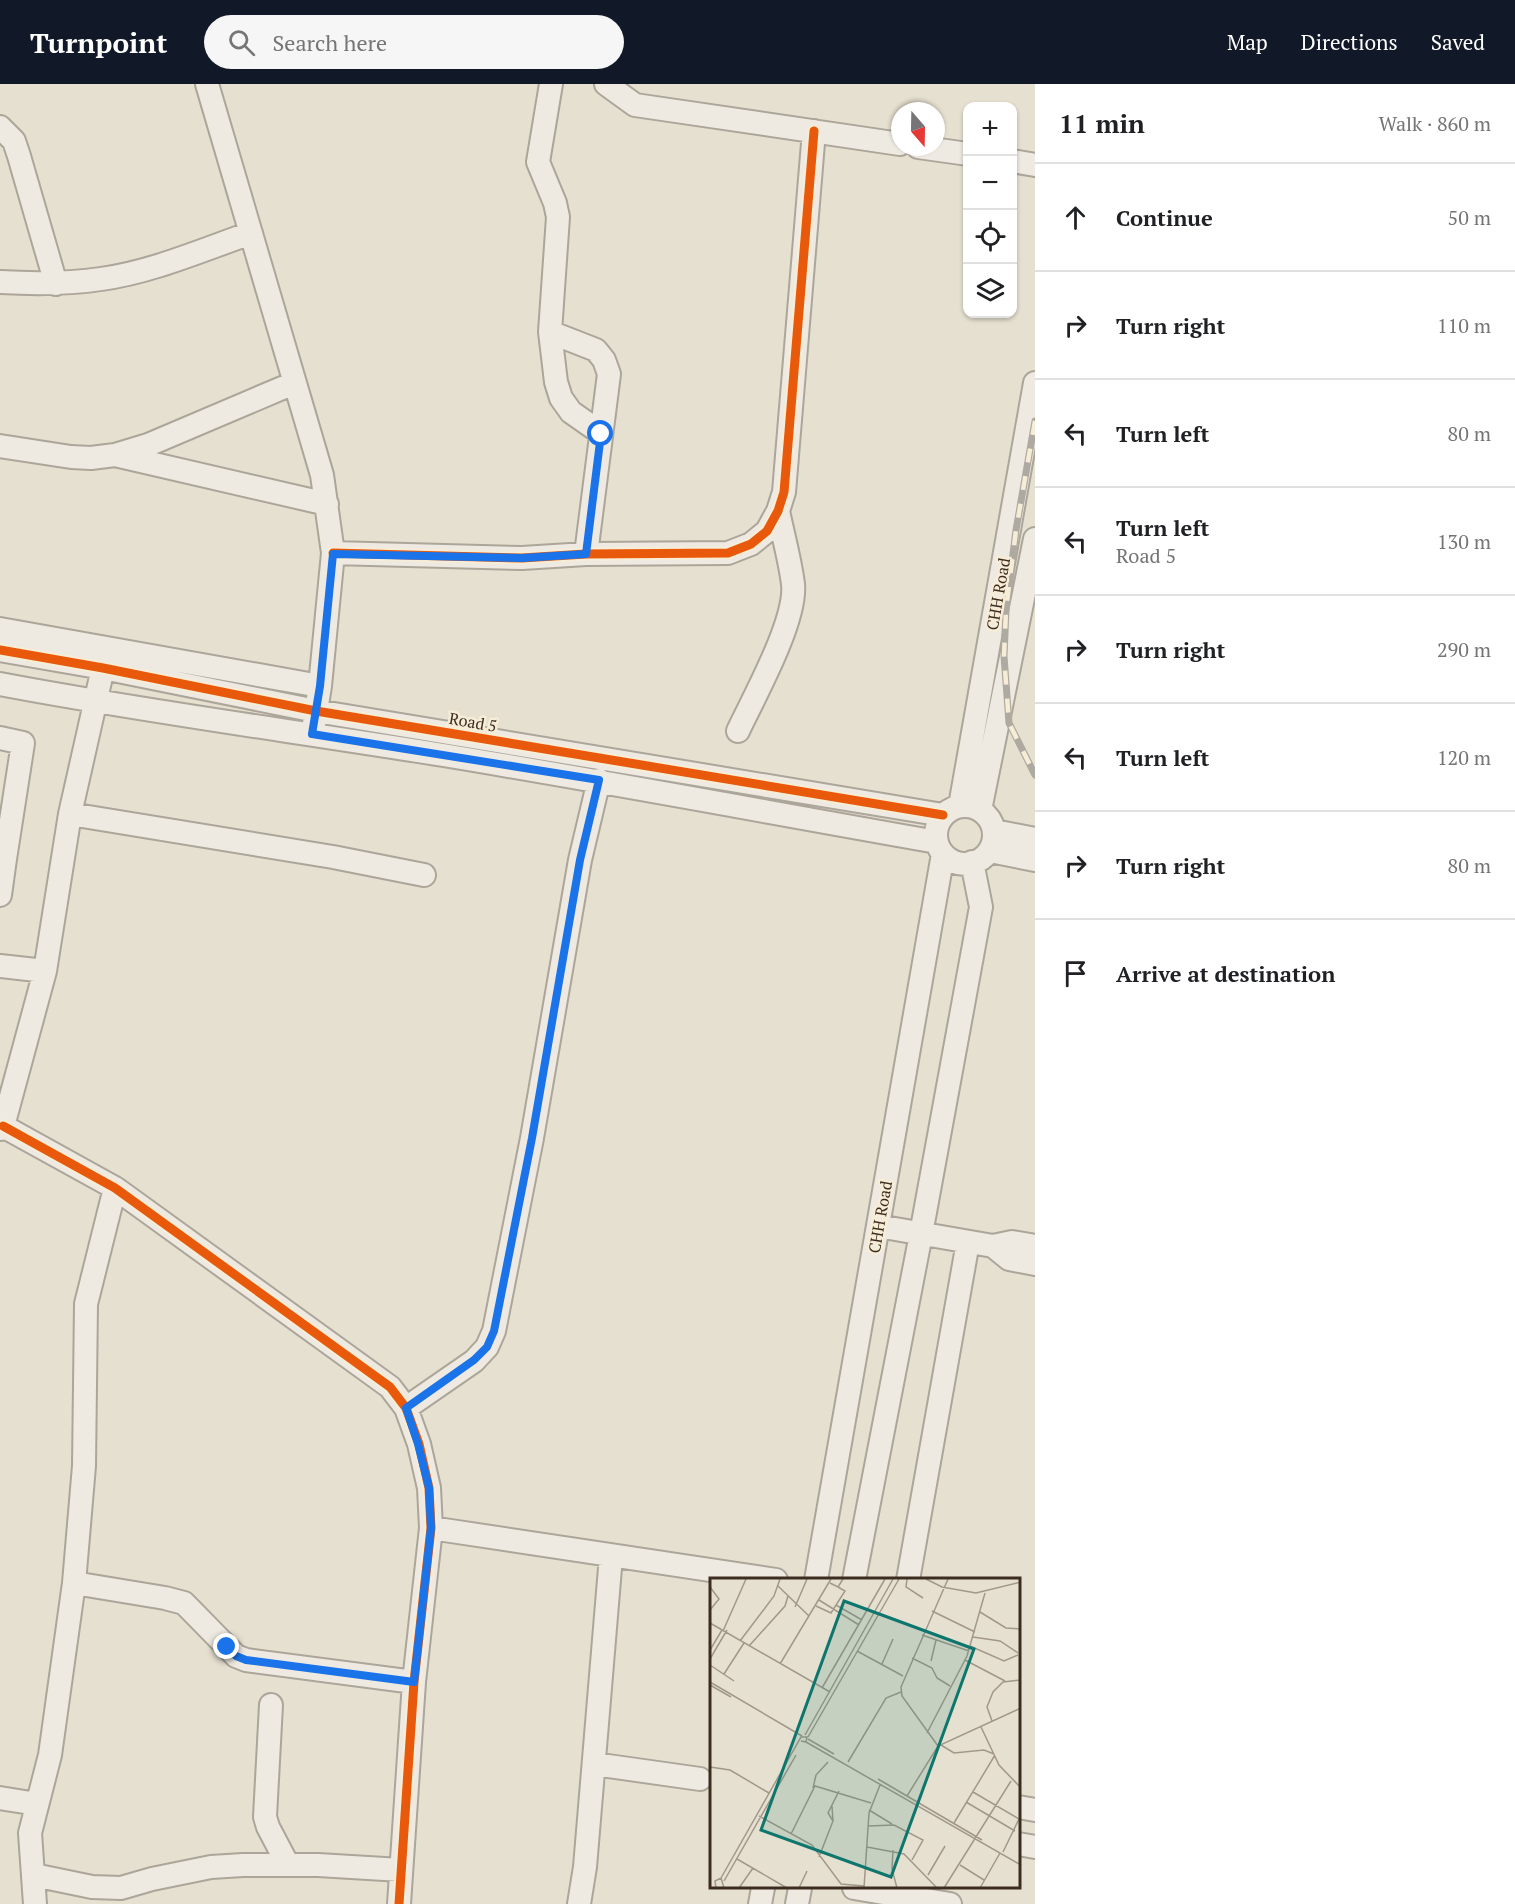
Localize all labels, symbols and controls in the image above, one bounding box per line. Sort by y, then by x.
search box [204,15,624,69]
text: Turnpoint [30,24,168,61]
icon: search [225,26,258,59]
text: Search here [273,28,387,57]
text: Map [1227,28,1268,56]
text: Directions [1301,28,1398,56]
text: Saved [1431,28,1485,56]
north arrow [891,102,945,156]
map controls [963,102,1017,318]
button: + [963,102,1017,156]
text: 11 min [1059,106,1145,140]
text: Walk · 860 m [1379,110,1491,137]
button: − [963,156,1017,210]
icon: ahead [1059,201,1092,234]
text: Continue [1116,203,1213,232]
text: 50 m [1448,204,1491,231]
button: locate [963,210,1017,264]
button: layers [963,264,1017,318]
icon: right [1059,309,1092,342]
text: Turn right [1116,311,1225,340]
text: 110 m [1437,312,1491,339]
icon: left [1059,417,1092,450]
text: Turn left [1116,419,1209,448]
route start [587,420,613,446]
text: 80 m [1448,420,1491,447]
text: Turn left [1116,513,1209,542]
icon: left [1059,525,1092,558]
text: 130 m [1437,528,1491,555]
text: Road 5 [1116,542,1176,569]
street label: CHH Road [981,556,1015,632]
icon: right [1059,633,1092,666]
text: Turn right [1116,635,1225,664]
text: 290 m [1437,636,1491,663]
street label: Road 5 [447,707,499,737]
icon: left [1059,741,1092,774]
text: Turn left [1116,743,1209,772]
text: 120 m [1437,744,1491,771]
icon: right [1059,849,1092,882]
text: Turn right [1116,851,1225,880]
text: 80 m [1448,852,1491,879]
icon: arrive [1059,957,1092,990]
text: Arrive at destination [1116,959,1335,988]
street label: CHH Road [863,1179,897,1255]
inset map [710,1578,1020,1889]
route end [213,1633,239,1659]

